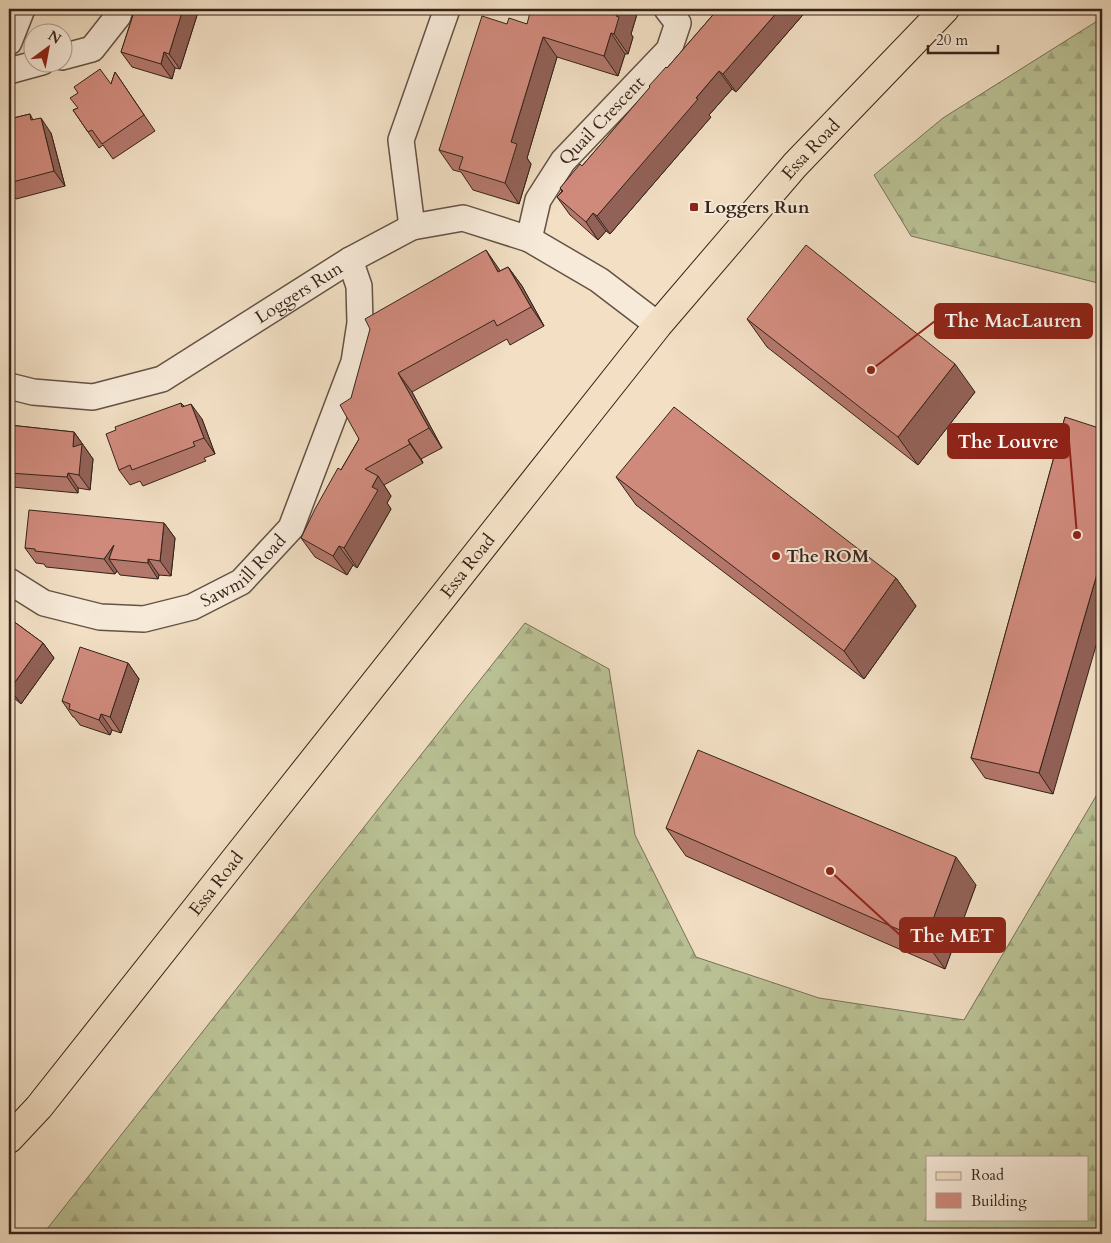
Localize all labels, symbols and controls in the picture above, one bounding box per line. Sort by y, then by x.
north arrow [22,22,72,72]
scale bar [928,22,998,54]
text: N [44,26,65,49]
text: 20 m [936,30,968,50]
street label: Quail Crescent [553,70,650,171]
street label: Essa Road [775,113,846,185]
place label: Loggers Run [704,195,810,220]
marker: Loggers Run [688,201,700,213]
street label: Loggers Run [250,255,348,330]
callout: The MacLauren [935,304,1092,338]
text: The MacLauren [944,308,1082,334]
callout: The Louvre [948,424,1069,458]
text: The Louvre [957,429,1059,455]
street label: Sawmill Road [196,528,292,613]
street label: Essa Road [434,528,501,603]
place label: The ROM [786,544,870,569]
marker: The ROM [770,550,782,562]
street label: Essa Road [183,846,249,921]
callout: The MET [900,918,1005,952]
text: The MET [910,923,994,949]
legend [926,1156,1088,1220]
text: Road [971,1165,1004,1185]
text: Building [971,1191,1027,1211]

